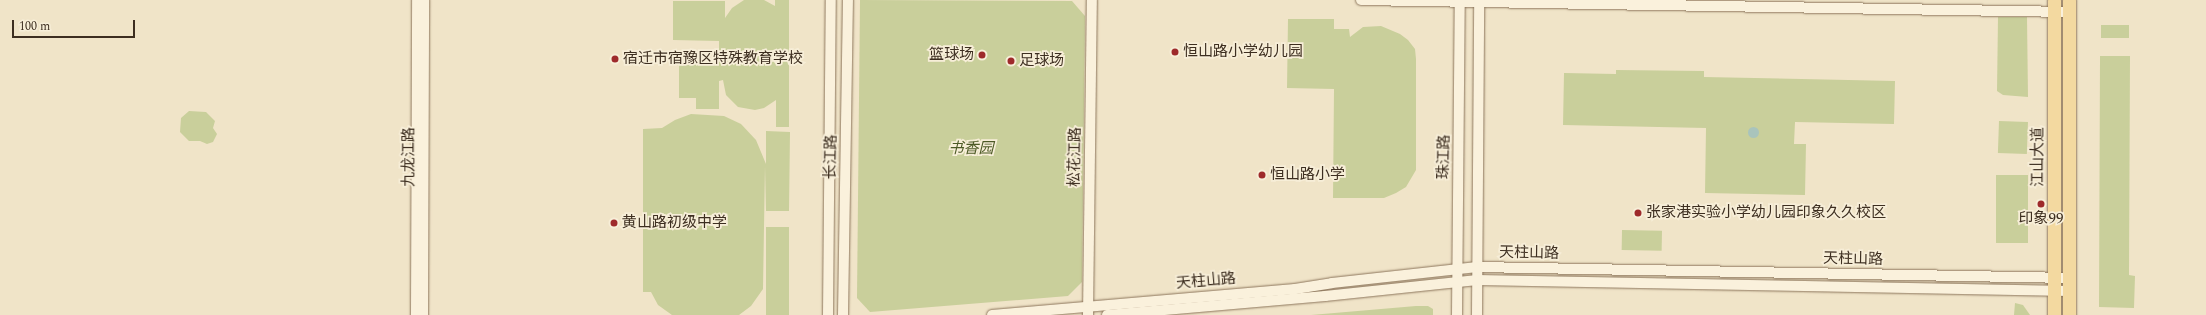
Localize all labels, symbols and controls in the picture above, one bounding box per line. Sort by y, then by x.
scale bar [14,12,137,38]
text: 100 m [19,17,50,36]
place label: 恒山路小学幼儿园 [1183,43,1303,61]
place label: 篮球场 [929,46,974,64]
marker: 恒山路小学幼儿园 [1170,47,1180,57]
place label: 宿迁市宿豫区特殊教育学校 [623,50,803,68]
marker: 篮球场 [977,50,987,60]
place label: 足球场 [1019,52,1064,70]
marker: 宿迁市宿豫区特殊教育学校 [610,54,620,64]
marker: 足球场 [1006,56,1016,66]
street label: 九龙江路 [400,127,418,187]
street label: 松花江路 [1065,127,1085,187]
street label: 江山大道 [2029,127,2047,187]
street label: 长江路 [822,134,840,180]
street label: 珠江路 [1435,134,1453,180]
park label: 书香园 [949,140,993,158]
place label: 恒山路小学 [1270,166,1345,184]
marker: 恒山路小学 [1257,170,1267,180]
marker: 印象99 [2036,199,2046,209]
place label: 张家港实验小学幼儿园印象久久校区 [1646,204,1886,222]
marker: 张家港实验小学幼儿园印象久久校区 [1633,208,1643,218]
place label: 印象99 [2019,210,2063,228]
place label: 黄山路初级中学 [622,214,727,232]
marker: 黄山路初级中学 [609,218,619,228]
street label: 天柱山路 [1499,243,1559,263]
street label: 天柱山路 [1823,249,1883,269]
street label: 天柱山路 [1175,269,1237,293]

